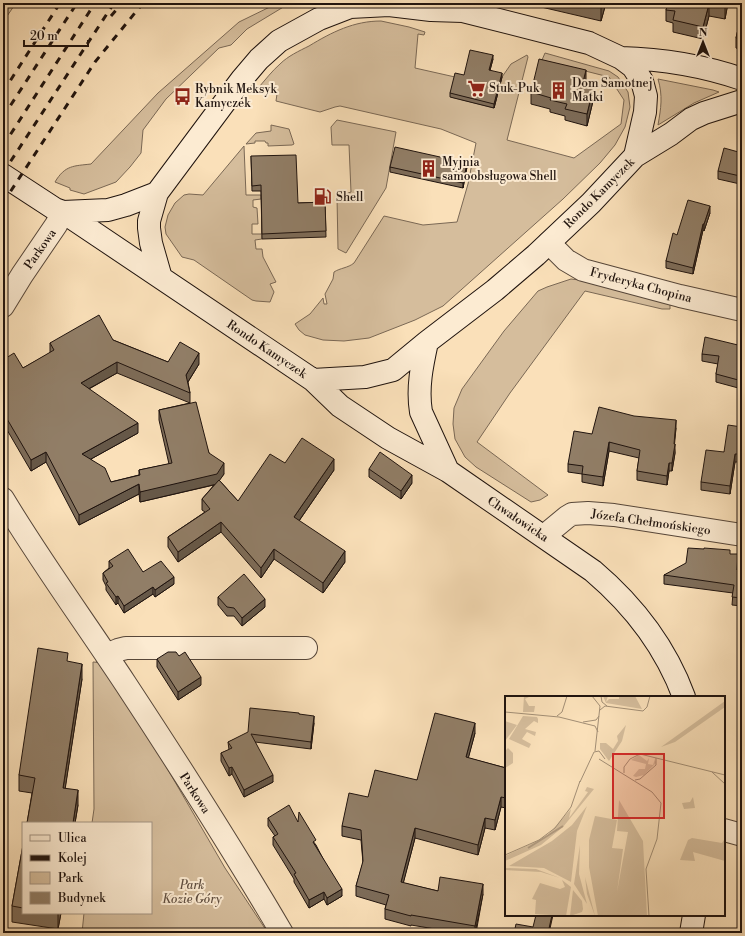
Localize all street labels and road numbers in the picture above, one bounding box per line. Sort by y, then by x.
street label: Rondo Kamyczek [561,154,638,232]
street label: Parkowa [21,225,60,272]
street label: Fryderyka Chopina [588,265,694,307]
street label: Rondo Kamyczek [224,317,310,382]
street label: Chwałowicka [484,493,552,546]
street label: Józefa Chełmońskiego [589,507,712,538]
street label: Parkowa [176,770,214,817]

